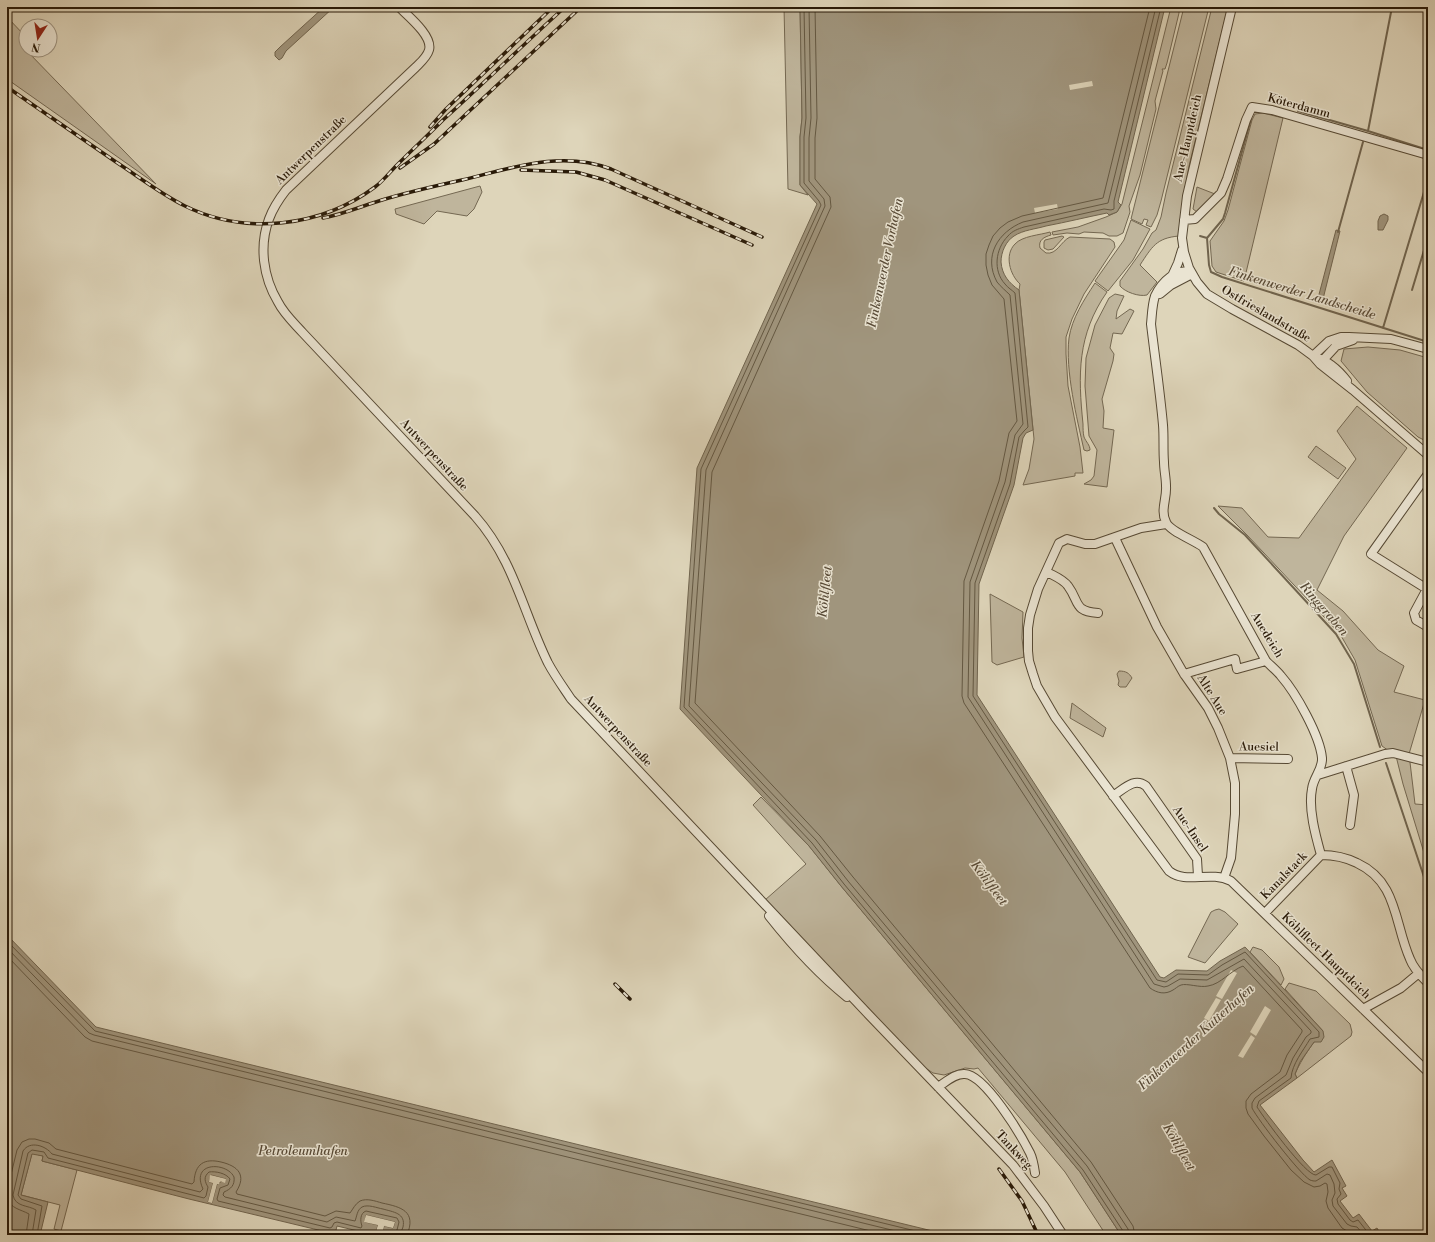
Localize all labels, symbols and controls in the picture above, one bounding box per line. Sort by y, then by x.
north arrow [18,18,58,58]
text: N [30,39,42,55]
street label: Köterdamm [1266,90,1333,122]
street label: Aue-Hauptdeich [1170,93,1205,184]
street label: Antwerpenstraße [272,112,350,188]
water label: Finkenwerder Vorhafen [863,196,907,329]
water label: Finkenwerder Landscheide [1226,263,1378,323]
street label: Ostfrieslandstraße [1218,282,1314,346]
street label: Antwerpenstraße [396,415,471,494]
water label: Köhlfleet [814,565,836,619]
water label: Ringgraben [1295,578,1352,640]
street label: Auedeich [1247,608,1287,661]
street label: Alte Aue [1193,671,1230,718]
street label: Antwerpenstraße [580,691,655,770]
street label: Auesiel [1238,739,1280,755]
street label: Aue-Insel [1169,802,1211,855]
street label: Kanalstack [1258,849,1311,903]
water label: Köhlfleet [967,857,1012,909]
street label: Köhlfleet-Hauptdeich [1278,910,1374,1002]
water label: Finkenwerder Kutterhafen [1135,980,1258,1093]
water label: Köhlfleet [1159,1120,1199,1174]
street label: Tankweg [992,1127,1036,1173]
water label: Petroleumhafen [257,1143,348,1159]

